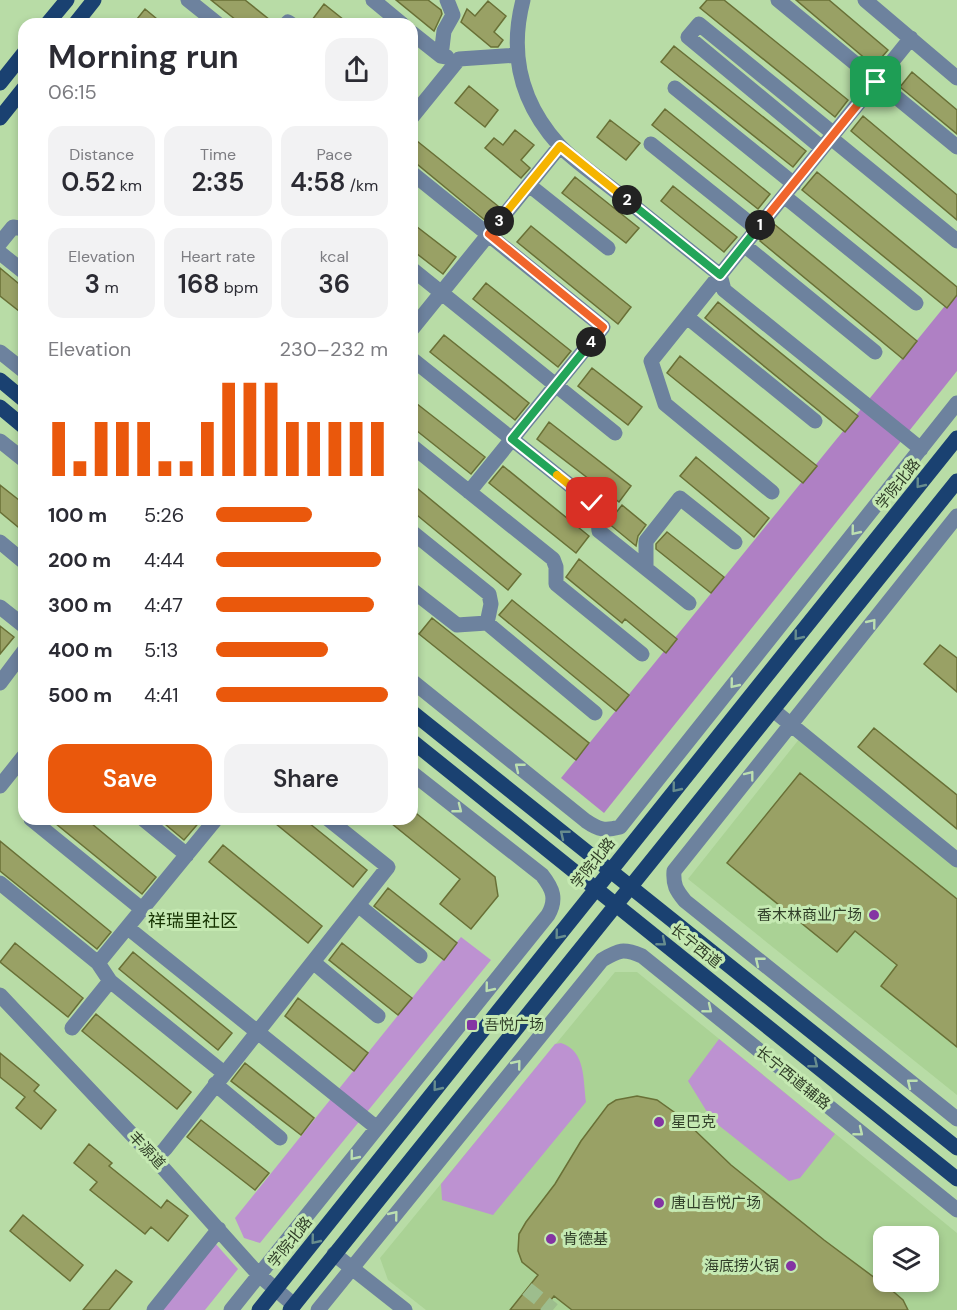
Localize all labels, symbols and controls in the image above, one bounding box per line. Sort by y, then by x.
text: Morning run [48,35,239,78]
button: share [325,38,388,101]
pin [850,56,901,107]
icon: arrive [859,65,892,98]
text: 06:15 [48,79,97,105]
text: Distance [69,144,134,165]
text: Time [200,144,236,165]
text: Pace [316,144,352,165]
text: 0.52 [61,165,115,199]
text: 2:35 [192,165,244,199]
text: 4:58 [290,165,345,199]
text: km [115,175,142,196]
text: /km [345,175,378,196]
pin: 2 [612,185,642,215]
text: 2 [622,189,632,210]
pin: 3 [484,206,514,236]
text: 3 [494,210,504,231]
pin: 1 [745,210,775,240]
text: 1 [757,214,763,235]
text: Elevation [68,246,135,267]
text: Heart rate [181,246,255,267]
text: kcal [320,246,349,267]
text: 3 [85,267,100,301]
text: 168 [178,267,220,301]
text: 36 [318,267,350,301]
text: m [100,277,119,298]
text: bpm [220,277,258,298]
pin: 4 [576,327,606,357]
text: 4 [586,331,596,352]
text: Elevation [48,336,131,362]
text: 230–232 m [280,336,388,362]
street label: 学院北路 [871,454,925,514]
pin [566,477,617,528]
one-way arrow [917,477,928,488]
icon: check [575,486,608,519]
text: 100 m [48,502,107,528]
text: 5:26 [144,502,184,528]
one-way arrow [852,524,863,535]
text: 200 m [48,547,111,573]
text: 4:44 [144,547,184,573]
text: 300 m [48,592,112,618]
text: 4:47 [144,592,183,618]
one-way arrow [864,618,875,629]
one-way arrow [795,629,806,640]
text: 400 m [48,637,113,663]
text: 5:13 [144,637,178,663]
one-way arrow [730,677,741,688]
text: 500 m [48,682,112,708]
text: 4:41 [144,682,179,708]
button: Save [48,744,212,813]
button: Share [224,744,388,813]
one-way arrow [515,764,526,775]
one-way arrow [742,771,753,782]
one-way arrow [673,781,684,792]
one-way arrow [452,801,463,812]
one-way arrow [560,830,571,841]
street label: 学院北路 [566,833,620,893]
place label: 香木林商业广场 [757,905,862,925]
marker: 香木林商业广场 [867,908,881,922]
district label: 祥瑞里社区 [148,909,238,933]
street label: 长宁西道 [666,919,726,973]
one-way arrow [556,929,567,940]
one-way arrow [655,935,666,946]
one-way arrow [755,957,766,968]
one-way arrow [486,981,497,992]
one-way arrow [701,1002,712,1013]
place label: 吾悦广场 [484,1015,544,1035]
marker: 吾悦广场 [465,1018,479,1032]
street label: 长宁西道辅路 [752,1042,834,1114]
one-way arrow [807,1057,818,1068]
one-way arrow [510,1060,521,1071]
one-way arrow [907,1079,918,1090]
one-way arrow [434,1081,445,1092]
place label: 星巴克 [671,1112,716,1132]
marker: 星巴克 [652,1115,666,1129]
one-way arrow [853,1124,864,1135]
street label: 丰源道 [124,1127,170,1173]
one-way arrow [351,1149,362,1160]
place label: 唐山吾悦广场 [671,1193,761,1213]
marker: 唐山吾悦广场 [652,1196,666,1210]
one-way arrow [387,1211,398,1222]
street label: 学院北路 [263,1212,317,1272]
map controls [873,1226,939,1292]
button: layers [873,1226,939,1292]
place label: 肯德基 [563,1229,608,1249]
marker: 肯德基 [544,1232,558,1246]
one-way arrow [312,1233,323,1244]
place label: 海底捞火锅 [704,1256,779,1276]
marker: 海底捞火锅 [784,1259,798,1273]

